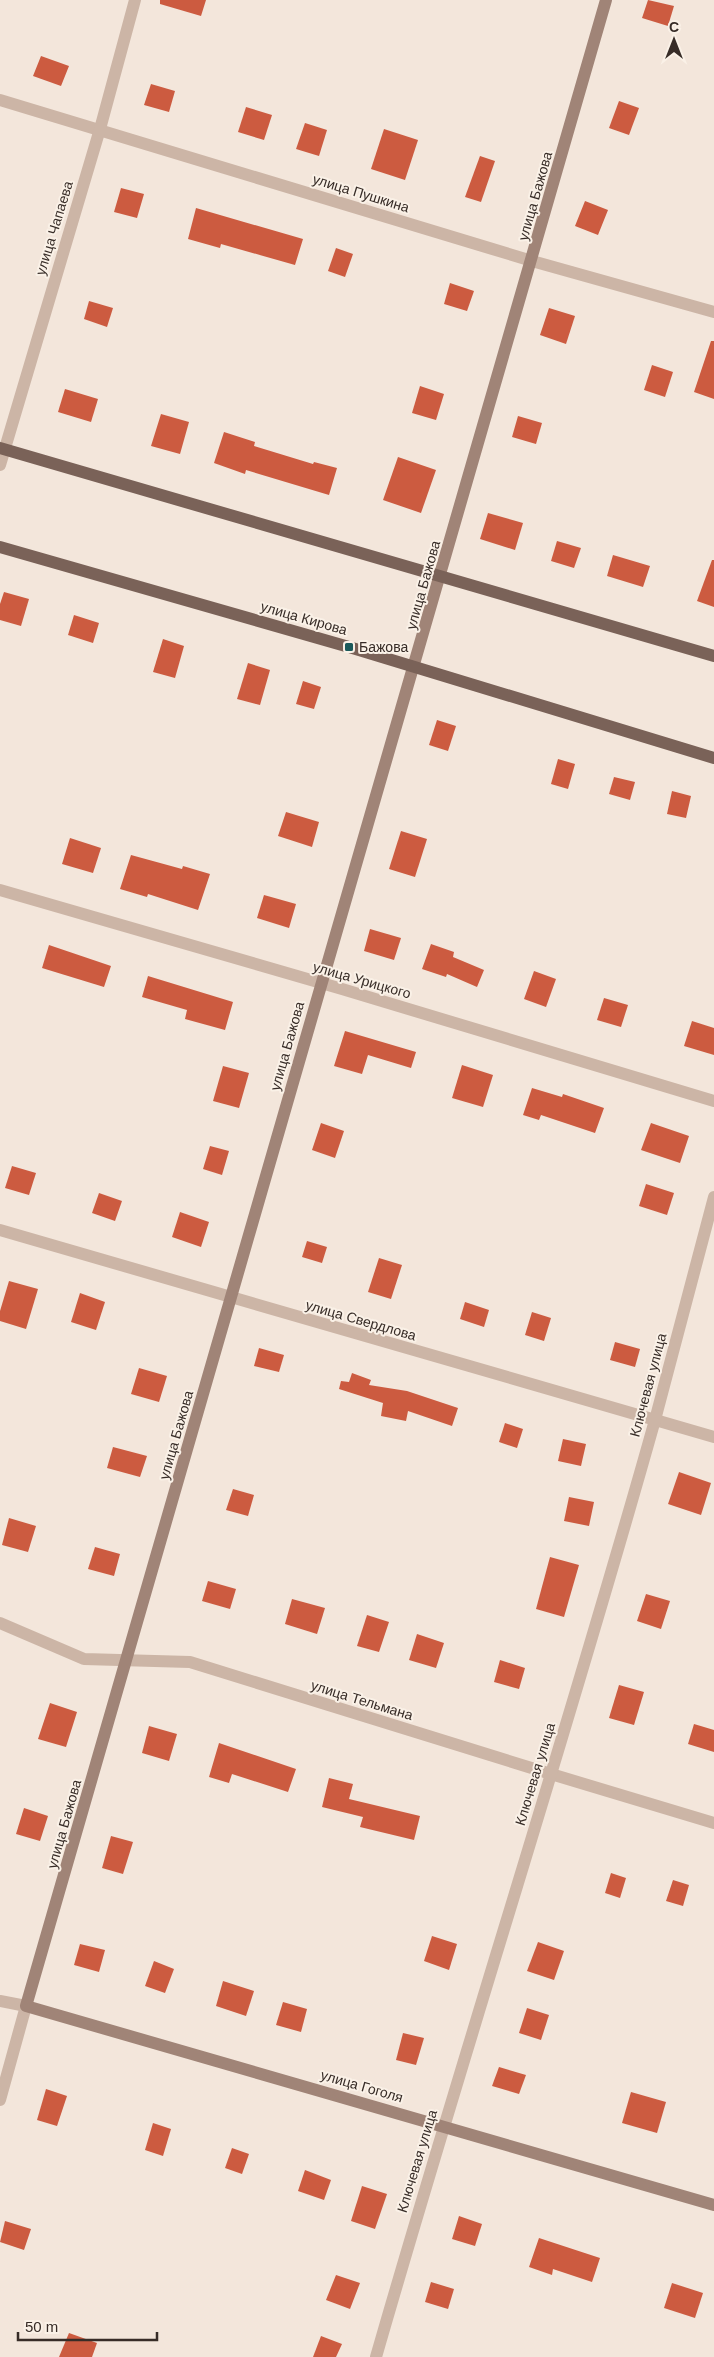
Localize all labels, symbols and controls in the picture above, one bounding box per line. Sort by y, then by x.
north arrow [649,15,699,65]
text: С [669,19,679,35]
street label: улица Бажова [515,150,555,242]
street label: улица Пушкина [311,171,411,215]
street label: улица Чапаева [32,179,76,277]
street label: улица Бажова [403,539,443,631]
street label: улица Кирова [259,598,349,638]
place label: Бажова [359,639,408,655]
marker: Бажова [343,641,355,653]
street label: улица Урицкого [311,958,413,1002]
street label: улица Бажова [267,1000,307,1092]
street label: улица Свердлова [304,1297,418,1344]
street label: Ключевая улица [626,1331,670,1439]
street label: улица Бажова [156,1389,196,1481]
street label: улица Тельмана [309,1677,415,1723]
street label: Ключевая улица [512,1720,558,1827]
street label: улица Бажова [44,1778,84,1870]
street label: улица Гоголя [319,2067,405,2105]
street label: Ключевая улица [394,2107,440,2214]
scale bar [18,2310,156,2342]
text: 50 m [25,2318,58,2335]

